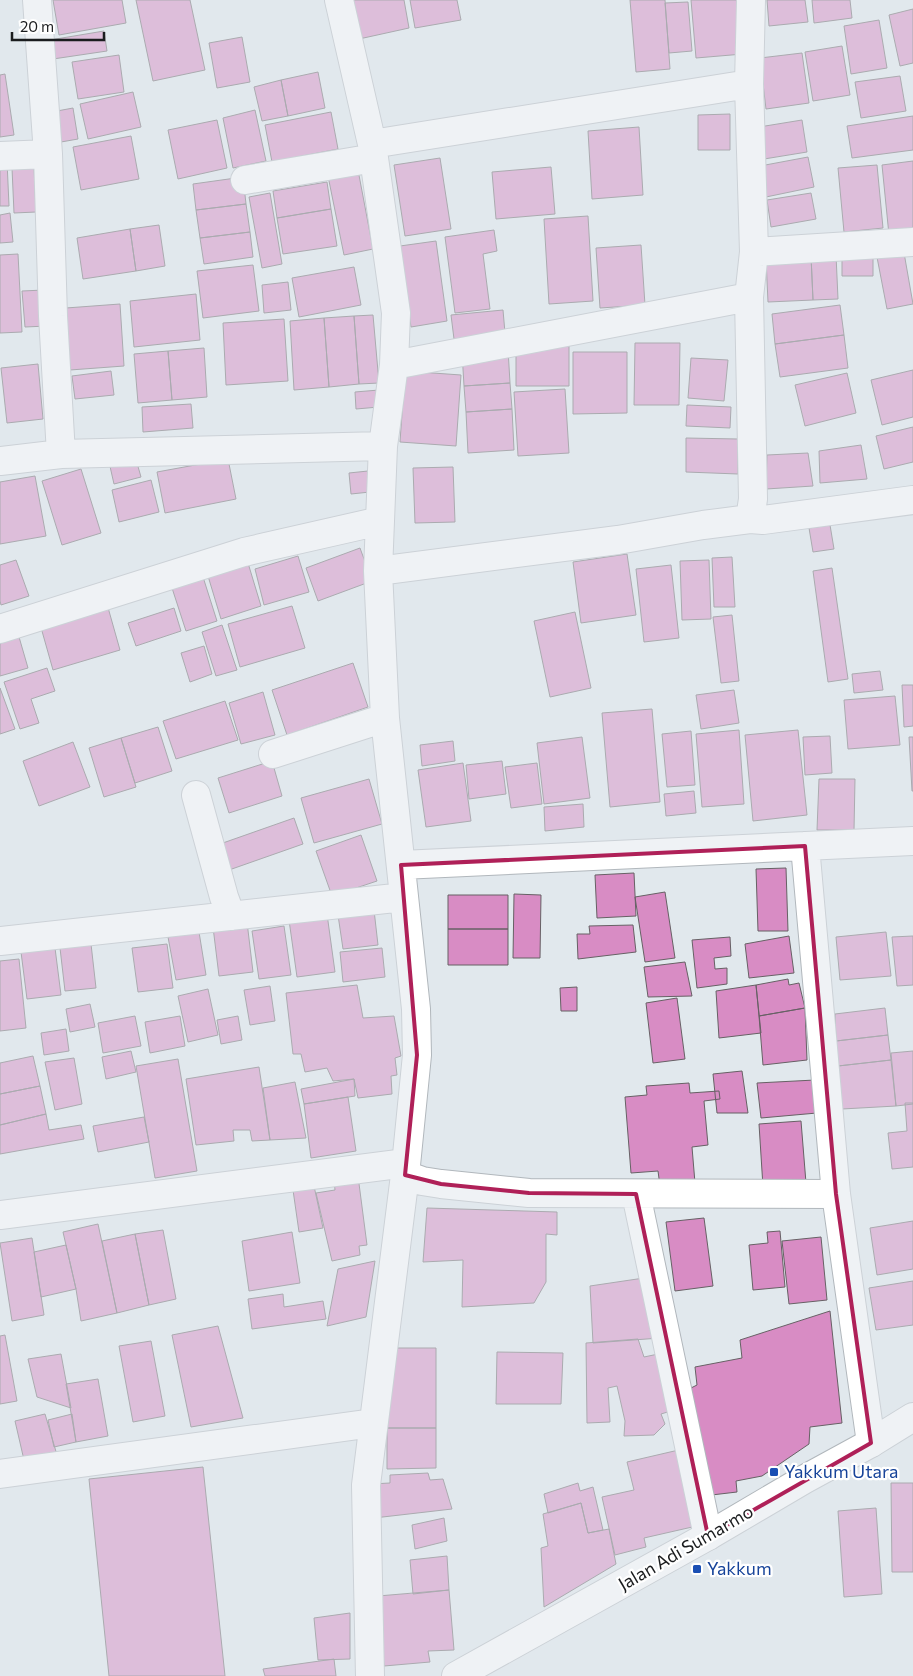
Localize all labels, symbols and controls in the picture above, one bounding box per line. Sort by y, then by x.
scale bar [12,10,105,42]
text: 20 m [20,17,54,35]
place label: Yakkum Utara [784,1460,898,1482]
marker: Yakkum Utara [768,1466,780,1478]
street label: Jalan Adi Sumarmo [614,1500,757,1595]
place label: Yakkum [707,1557,772,1579]
marker: Yakkum [691,1563,703,1575]

